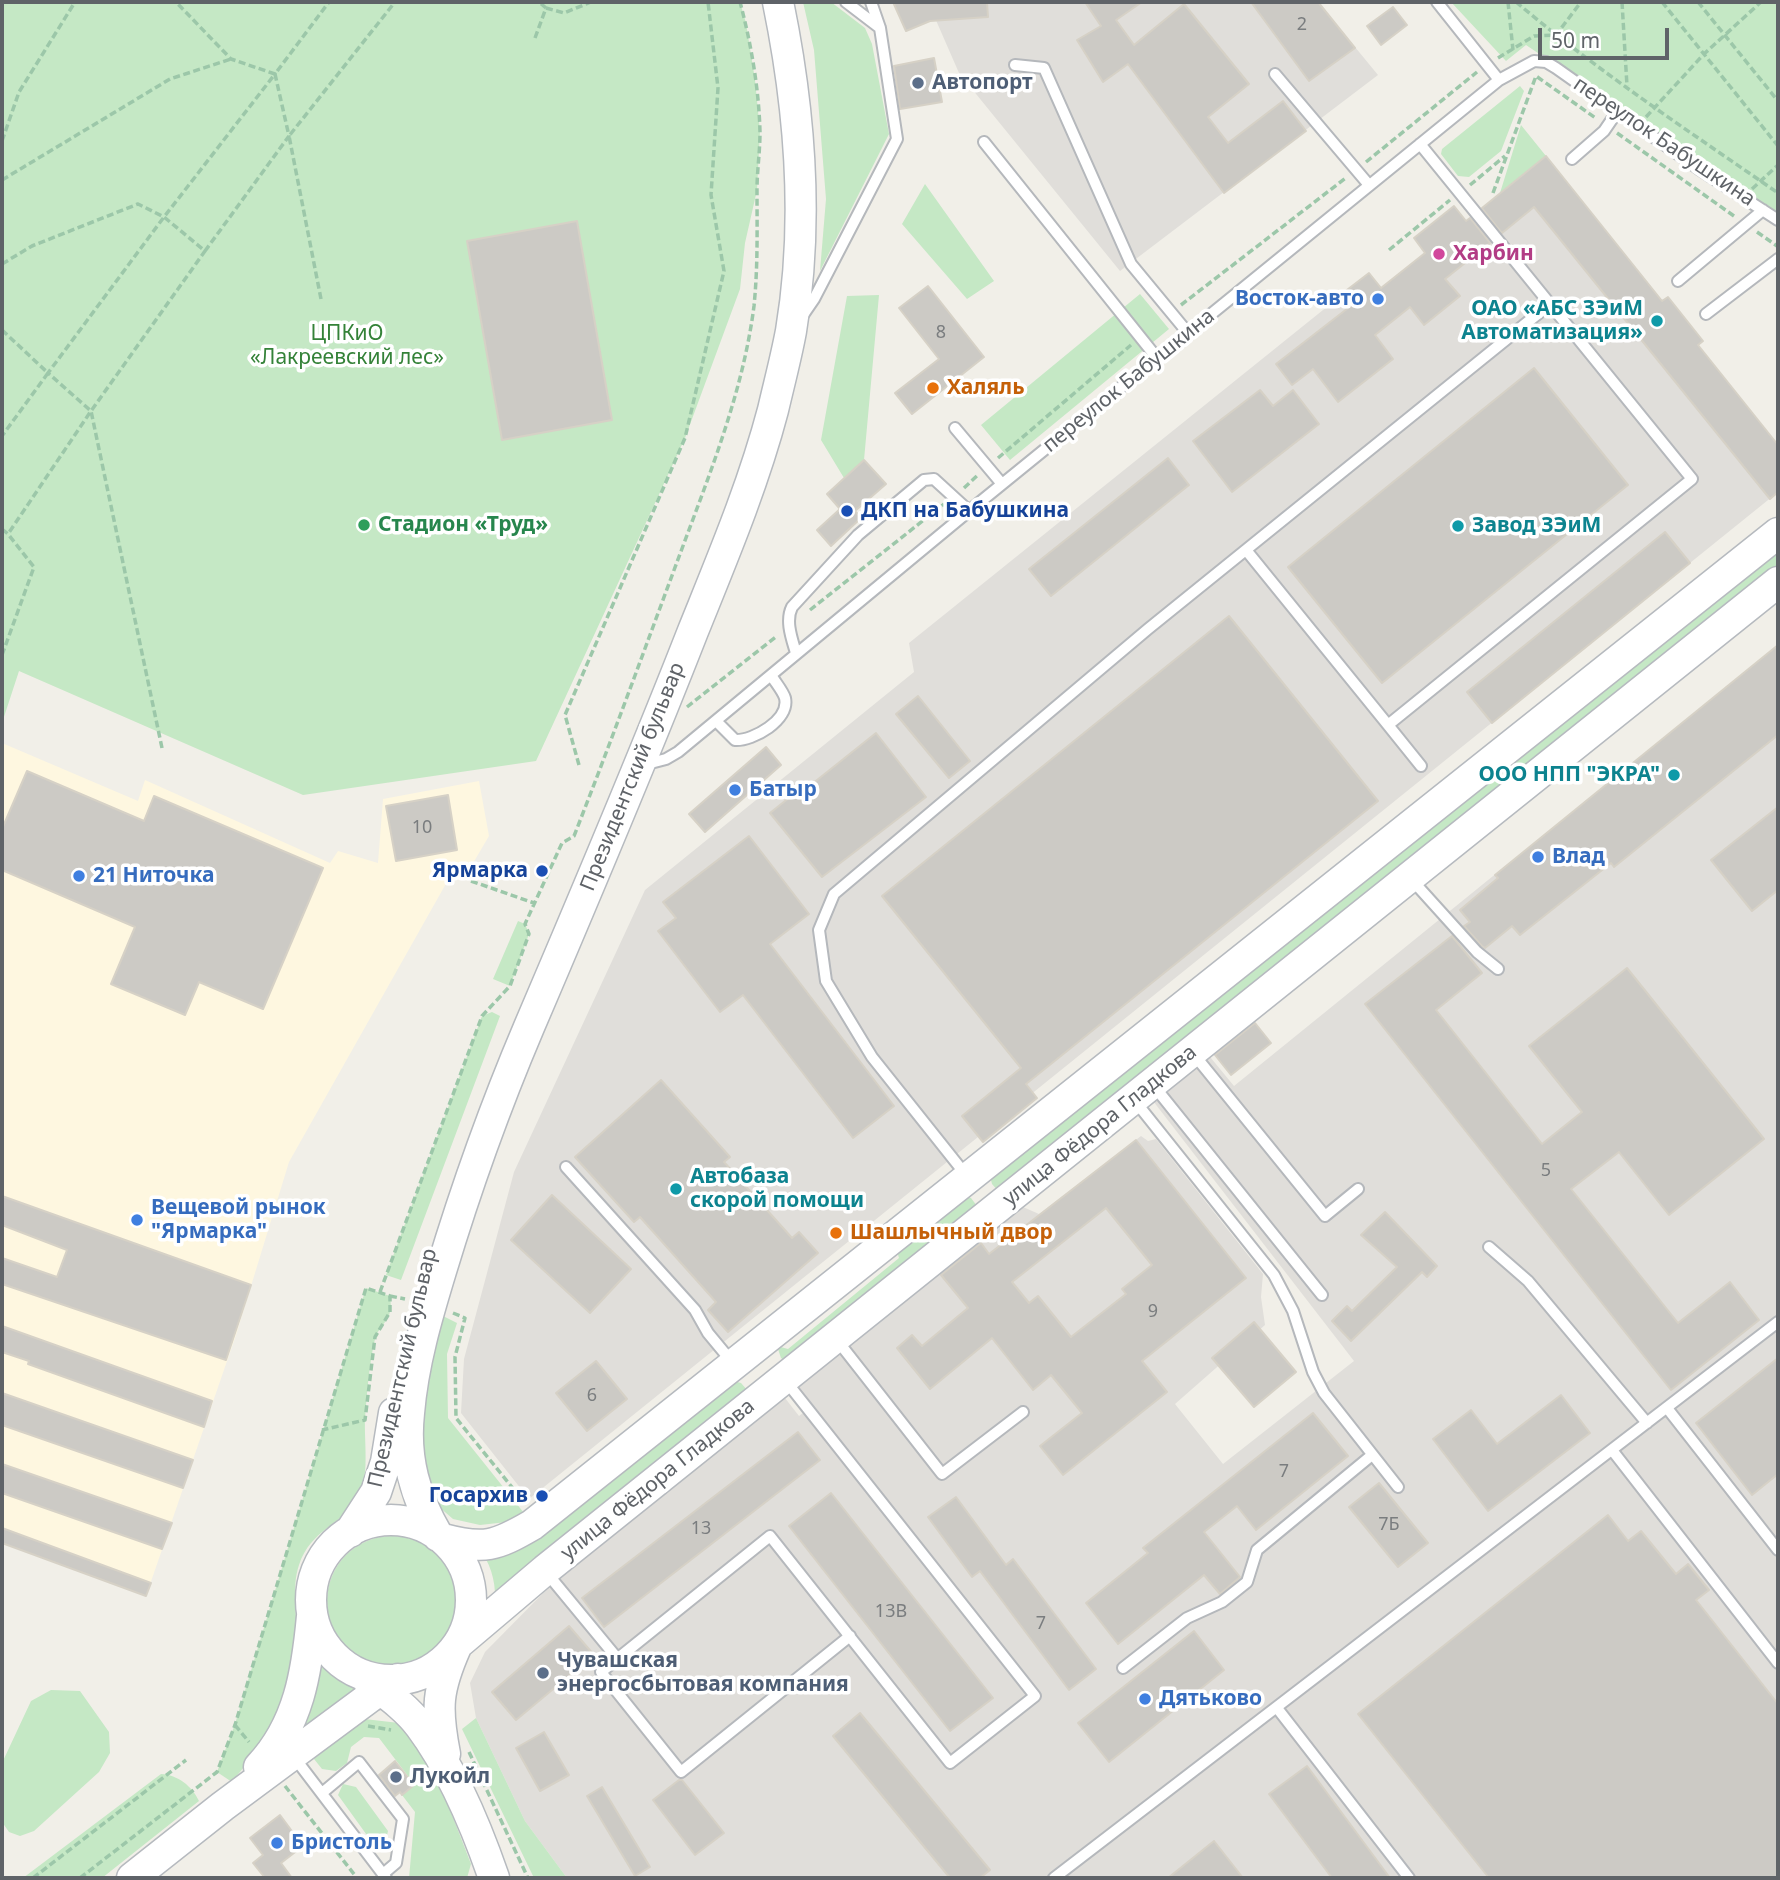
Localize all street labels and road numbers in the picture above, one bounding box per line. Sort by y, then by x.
street label: переулок Бабушкина [1568,72,1760,212]
street label: переулок Бабушкина [1038,304,1220,458]
street label: Президентский бульвар [576,659,690,895]
street label: улица Фёдора Гладкова [998,1040,1202,1212]
street label: Президентский бульвар [363,1246,443,1490]
street label: улица Фёдора Гладкова [556,1394,760,1566]

